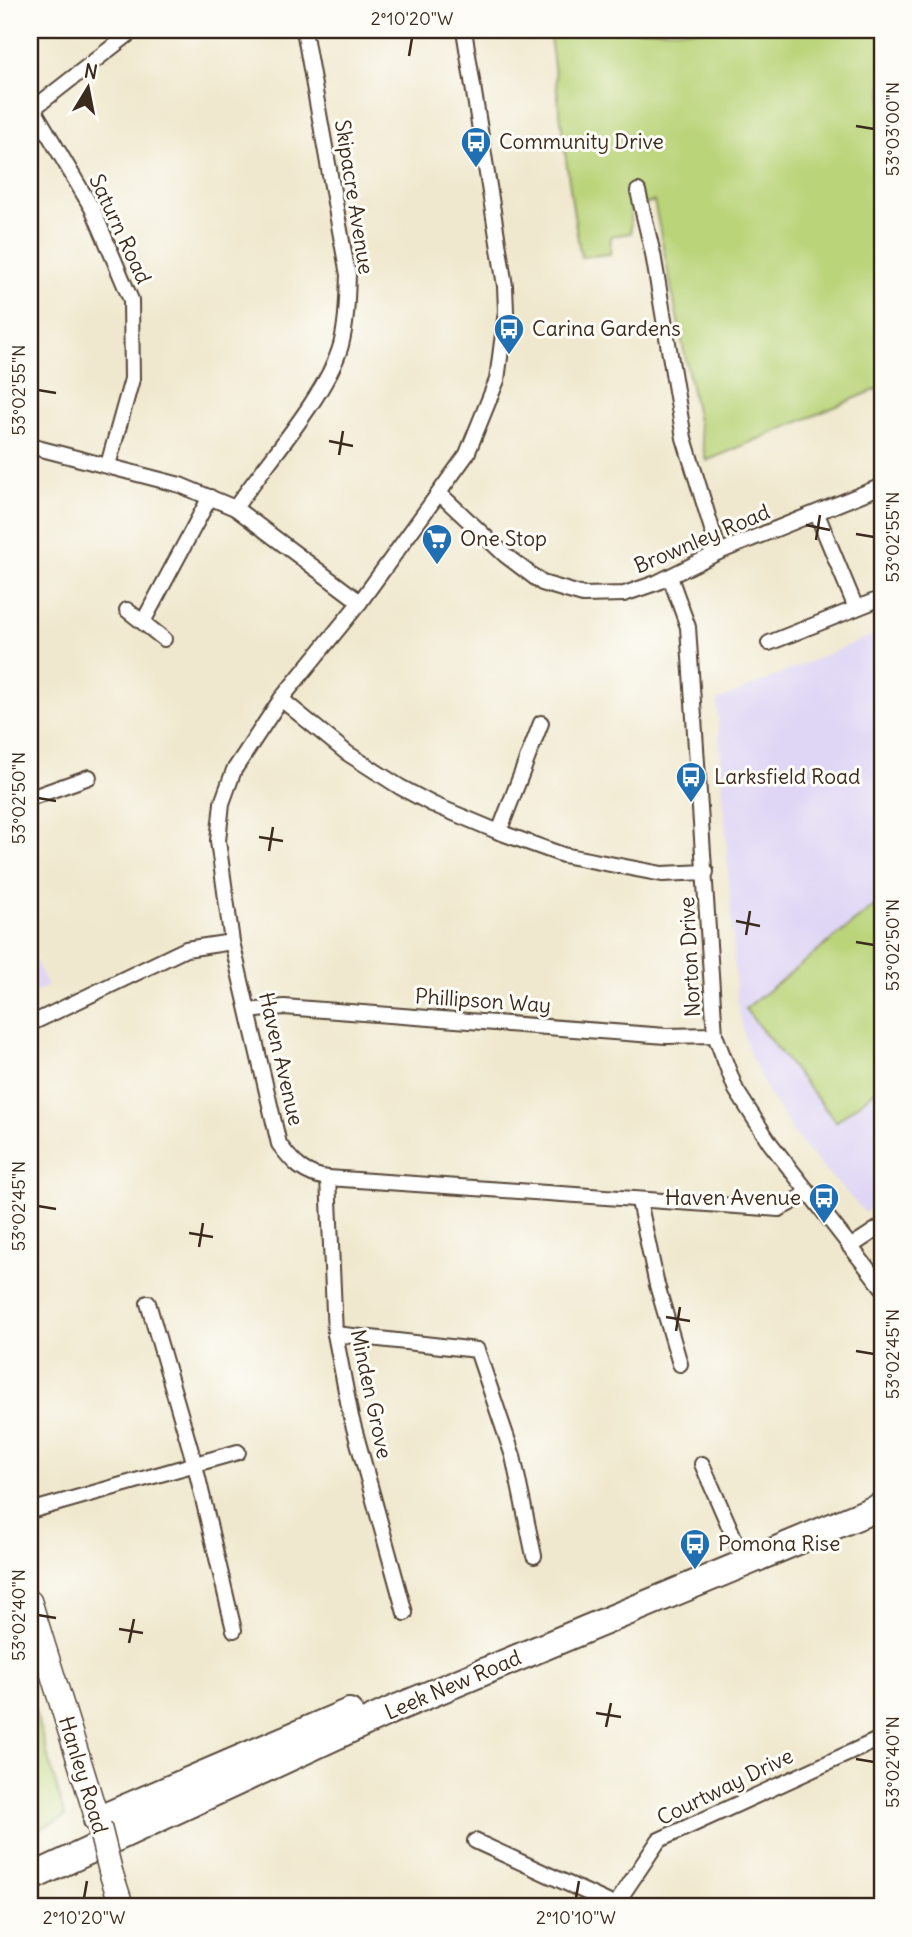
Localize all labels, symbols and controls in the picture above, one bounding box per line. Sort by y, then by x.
text: 2°10'20"W [371,7,453,30]
north arrow [52,52,122,122]
text: N [82,58,100,84]
text: 53°03'00"N [881,82,904,176]
street label: Skipacre Avenue [329,118,380,276]
bus stop icon: Community Drive [459,125,493,169]
place label: Community Drive [499,128,664,155]
street label: Saturn Road [83,170,158,288]
bus stop icon: Carina Gardens [492,312,526,356]
place label: Carina Gardens [532,315,681,342]
text: 53°02'55"N [7,344,30,436]
text: 53°02'55"N [881,491,904,583]
street label: Brownley Road [630,498,774,579]
supermarket icon: One Stop [420,522,454,566]
place label: One Stop [460,525,547,552]
text: 53°02'50"N [7,752,30,844]
bus stop icon: Larksfield Road [674,760,708,804]
place label: Larksfield Road [714,763,860,790]
street label: Norton Drive [673,896,706,1018]
text: 53°02'50"N [881,899,904,991]
street label: Phillipson Way [414,982,552,1019]
street label: Haven Avenue [253,990,310,1128]
text: 53°02'45"N [7,1161,30,1251]
bus stop icon: Haven Avenue [807,1181,841,1225]
place label: Haven Avenue [665,1184,801,1211]
text: 53°02'45"N [881,1309,904,1399]
street label: Minden Grove [345,1327,398,1461]
bus stop icon: Pomona Rise [678,1527,712,1571]
place label: Pomona Rise [718,1530,840,1557]
text: 53°02'40"N [7,1569,30,1661]
street label: Leek New Road [381,1644,525,1725]
street label: Hanley Road [53,1713,114,1837]
text: 53°02'40"N [881,1716,904,1808]
street label: Courtway Drive [652,1742,797,1831]
text: 2°10'20"W [43,1906,125,1929]
text: 2°10'10"W [536,1906,616,1929]

